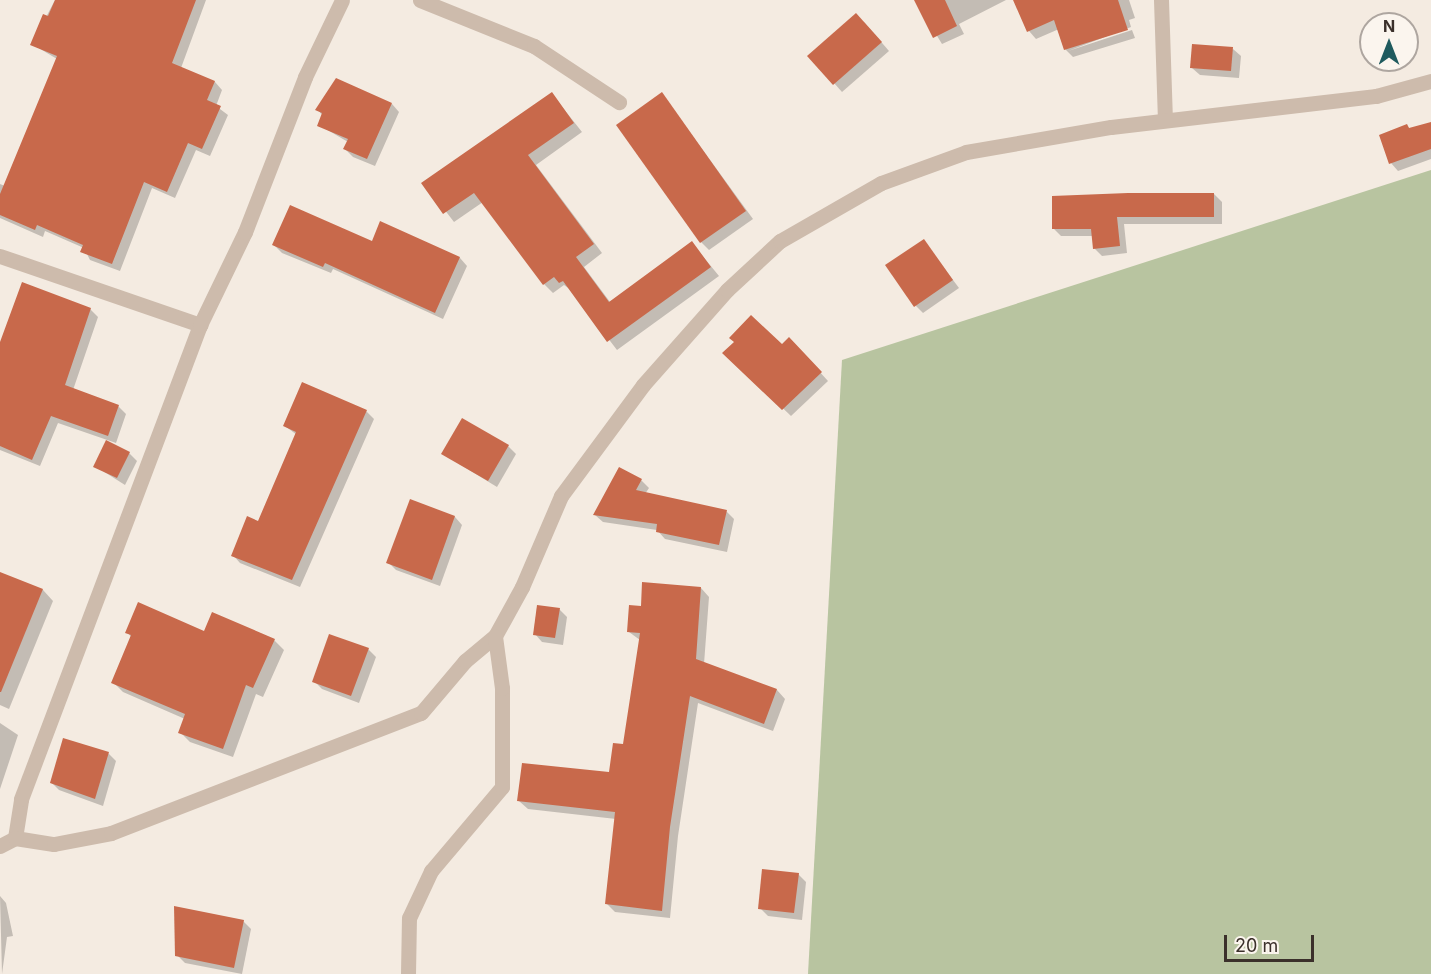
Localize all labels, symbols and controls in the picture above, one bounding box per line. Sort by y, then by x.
north arrow [1359,12,1419,72]
text: N [1383,16,1395,36]
scale bar [1227,923,1317,961]
text: 20 m [1235,935,1278,956]

